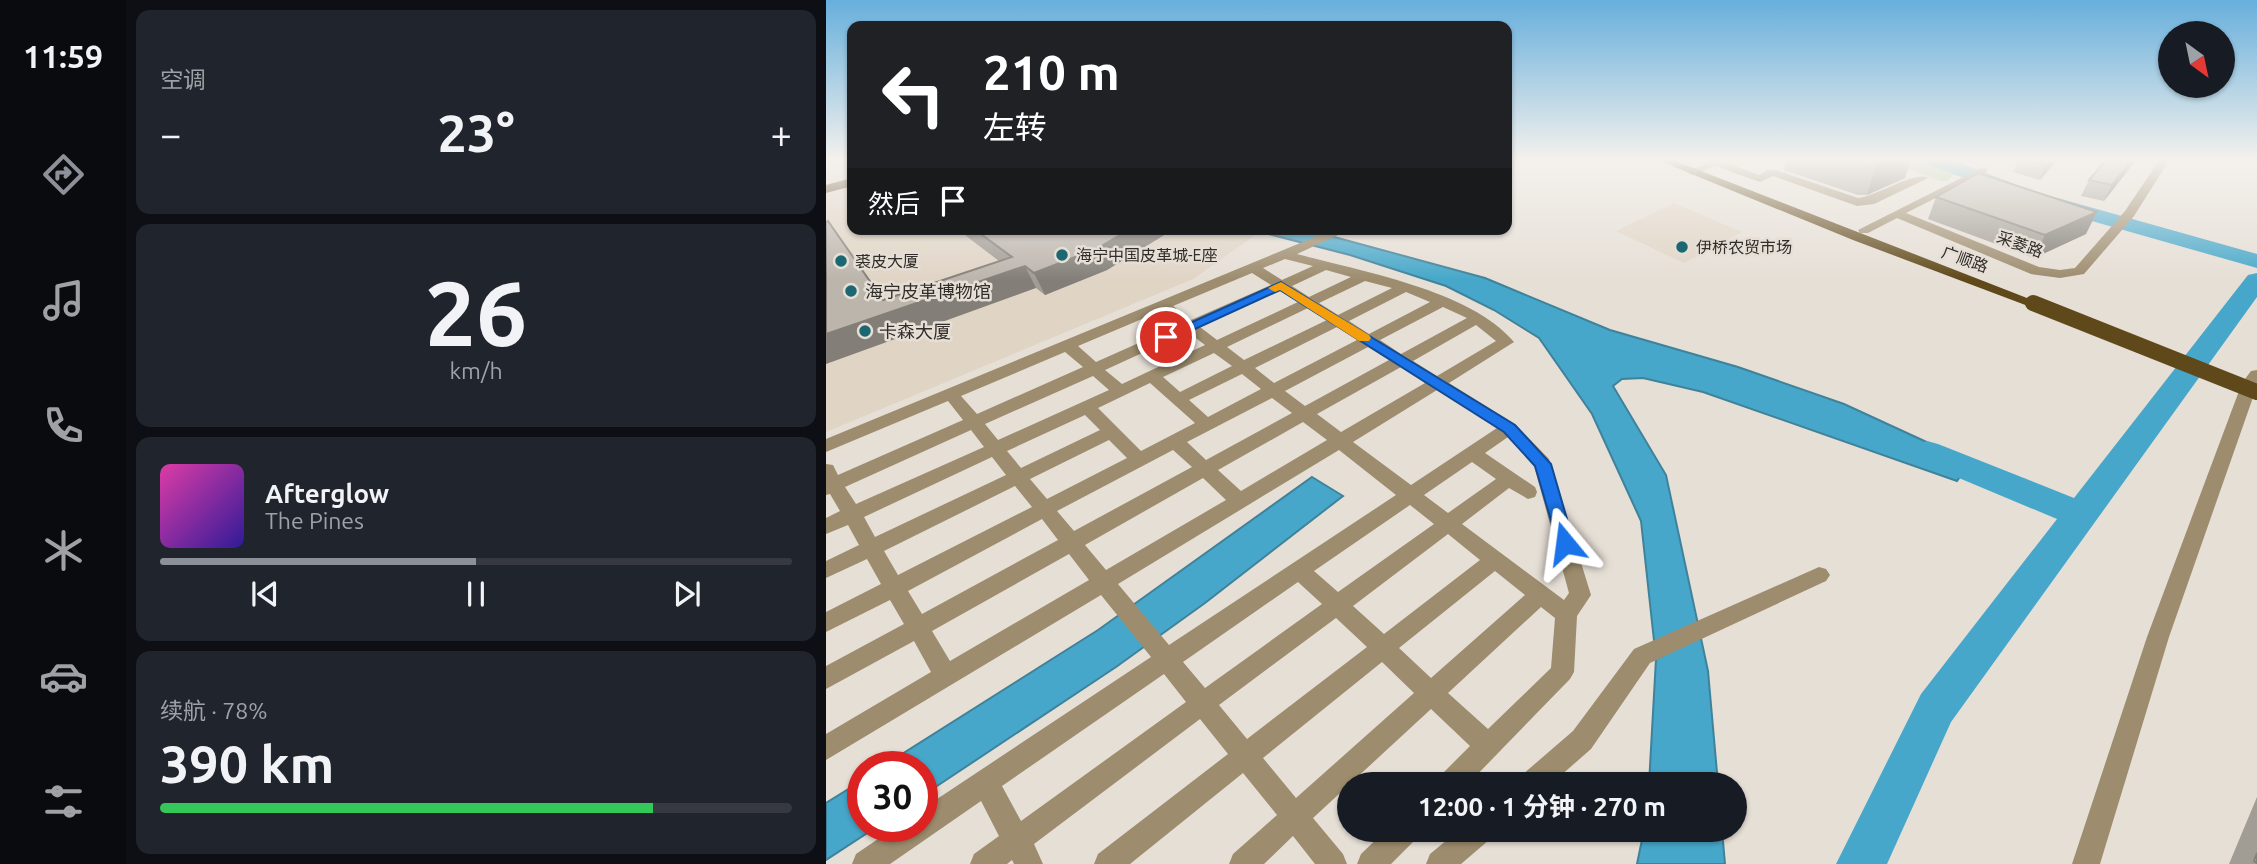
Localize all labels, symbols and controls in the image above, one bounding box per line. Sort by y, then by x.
north arrow [2158,21,2235,98]
map controls [2158,21,2235,98]
text: 11:59 [23,38,103,74]
text: 210 m [983,44,1120,99]
icon: left [868,49,959,140]
text: 空调 [160,67,206,92]
text: 23° [437,104,515,162]
text: 左转 [983,109,1047,145]
text: − [160,113,181,155]
text: + [771,113,792,155]
icon: directions [39,150,88,199]
icon: arrive [934,182,972,220]
text: 然后 [868,189,920,218]
street label: 采菱路 [1994,227,2046,261]
place label: 伊桥农贸市场 [1696,238,1792,256]
marker: 伊桥农贸市场 [1674,239,1690,255]
street label: 广顺路 [1939,242,1991,276]
place label: 海宁中国皮革城-E座 [1076,246,1218,264]
marker: 海宁中国皮革城-E座 [1054,247,1070,263]
place label: 裘皮大厦 [855,252,919,270]
marker: 裘皮大厦 [833,253,849,269]
text: 26 [425,261,527,363]
icon: music [39,276,88,325]
place label: 海宁皮革博物馆 [865,281,991,301]
marker: 海宁皮革博物馆 [843,283,859,299]
pin [1136,307,1196,367]
icon: arrive [1147,318,1185,356]
place label: 卡森大厦 [879,321,951,341]
marker: 卡森大厦 [857,323,873,339]
text: km/h [449,358,503,383]
icon: phone [39,401,88,450]
text: Afterglow [265,479,389,508]
position arrow [1528,506,1602,580]
text: The Pines [265,508,364,533]
icon: climate [39,526,88,575]
icon: previous [246,575,284,613]
icon: pause [457,575,495,613]
icon: next [668,575,706,613]
icon: car [39,652,88,701]
text: 续航 · 78% [160,698,267,723]
text: 390 km [160,735,334,793]
speed limit sign: 30 [847,751,938,842]
icon: filters [39,777,88,826]
text: 12:00 · 1 分钟 · 270 m [1418,792,1666,821]

